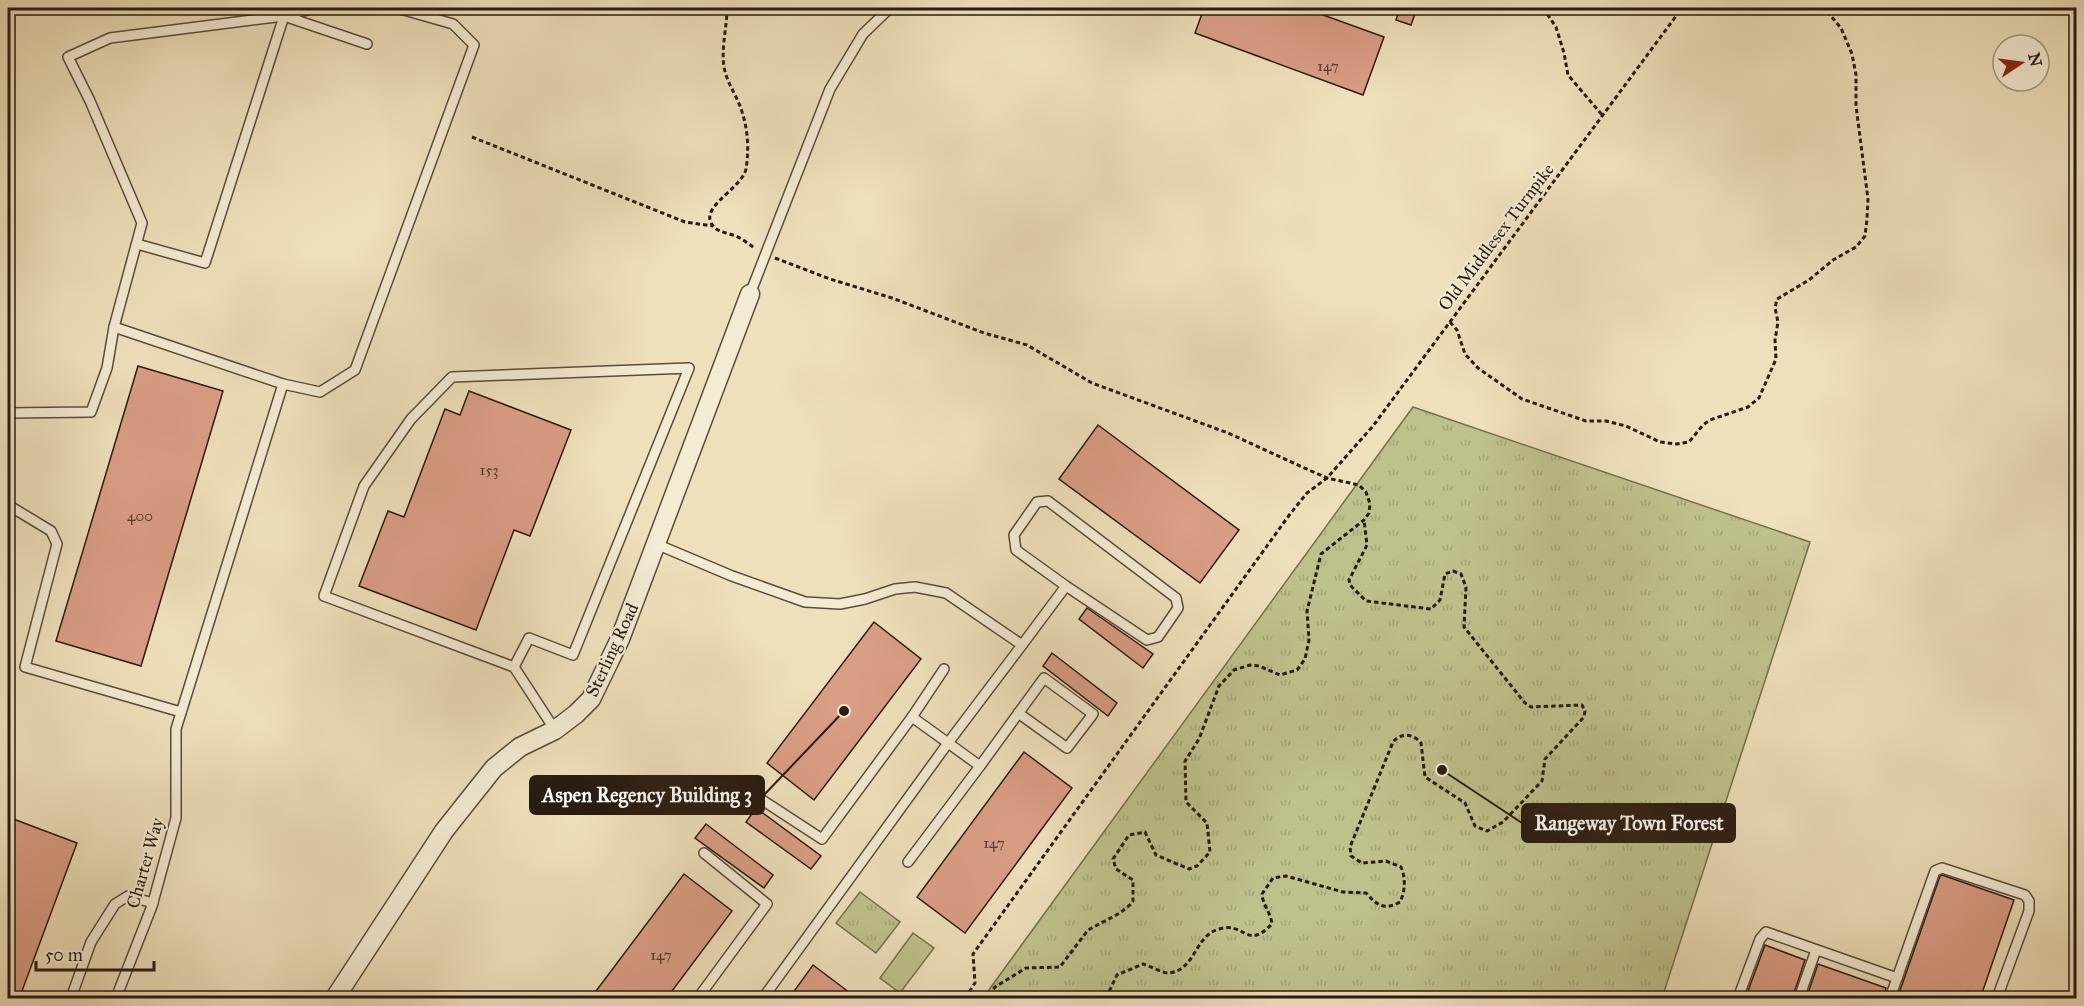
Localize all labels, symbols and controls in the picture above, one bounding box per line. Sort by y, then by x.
north arrow [1991,33,2051,93]
text: N [2024,51,2046,69]
house number: 147 [1317,57,1339,75]
street label: Old Middlesex Turnpike [1433,159,1559,315]
house number: 153 [480,461,498,479]
house number: 400 [127,507,153,525]
street label: Sterling Road [581,600,644,701]
callout: Aspen Regency Building 3 [530,776,764,814]
text: Aspen Regency Building 3 [540,783,752,808]
callout: Rangeway Town Forest [1522,804,1735,842]
text: Rangeway Town Forest [1534,811,1725,836]
street label: Charter Way [122,815,169,911]
house number: 147 [983,834,1005,852]
scale bar [36,934,154,972]
text: 50 m [45,944,83,966]
house number: 147 [650,946,672,964]

